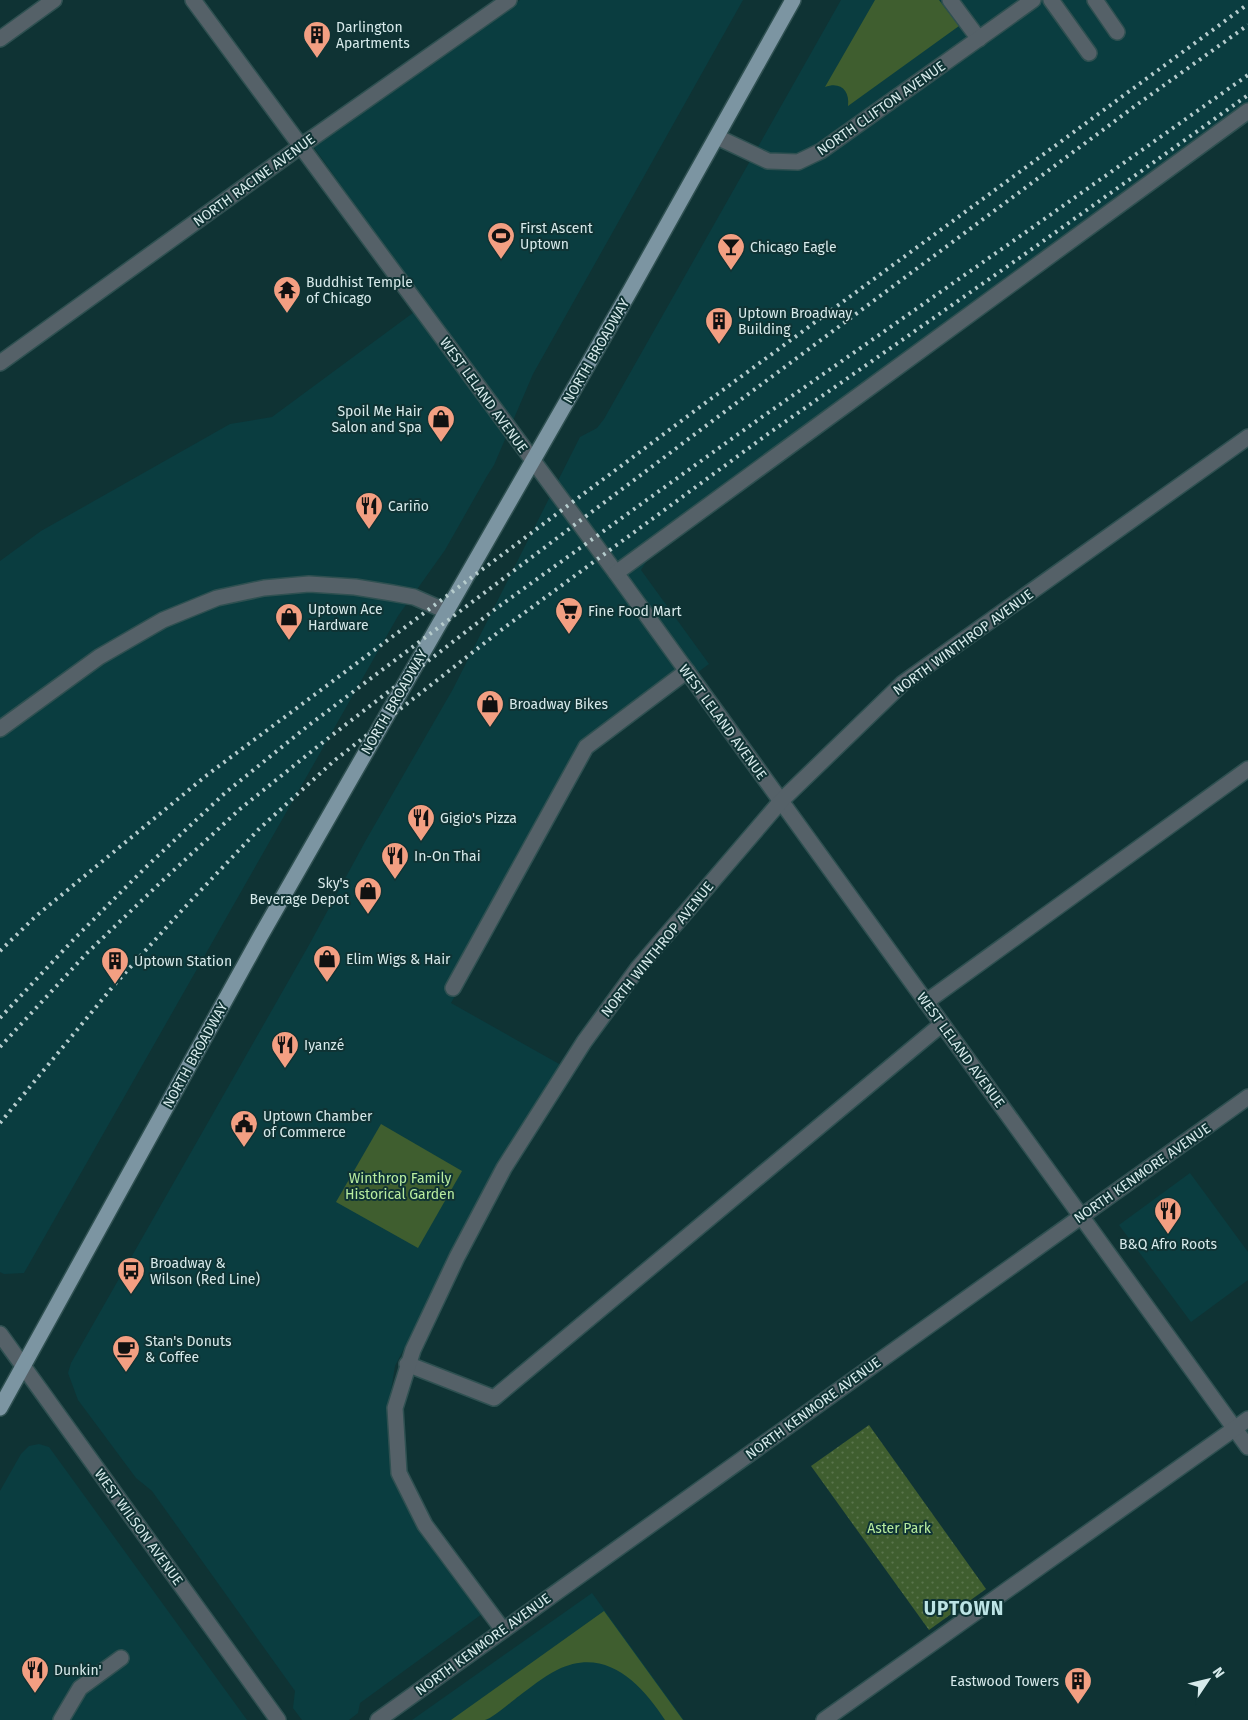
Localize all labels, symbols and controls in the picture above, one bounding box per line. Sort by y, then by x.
place label: Darlington Apartments [336,19,410,52]
building icon: Darlington Apartments [302,20,332,59]
street label: NORTH CLIFTON AVENUE [814,58,949,159]
street label: NORTH RACINE AVENUE [190,130,319,230]
place label: First Ascent Uptown [520,220,594,253]
sports icon: First Ascent Uptown [486,221,516,260]
bar icon: Chicago Eagle [716,232,746,271]
place label: Chicago Eagle [750,239,837,256]
place label: Buddhist Temple of Chicago [306,274,413,307]
temple icon: Buddhist Temple of Chicago [272,275,302,314]
street label: NORTH BROADWAY [560,296,633,407]
place label: Uptown Broadway Building [738,305,852,338]
building icon: Uptown Broadway Building [704,306,734,345]
street label: WEST LELAND AVENUE [436,334,531,456]
place label: Spoil Me Hair Salon and Spa [331,403,423,436]
shop icon: Spoil Me Hair Salon and Spa [426,404,456,443]
restaurant icon: Cariño [354,491,384,530]
place label: Cariño [388,498,429,515]
street label: NORTH WINTHROP AVENUE [890,586,1037,699]
supermarket icon: Fine Food Mart [554,596,584,635]
place label: Uptown Ace Hardware [308,601,383,634]
shop icon: Uptown Ace Hardware [274,602,304,641]
place label: Fine Food Mart [588,603,683,620]
street label: NORTH BROADWAY [358,647,431,758]
street label: WEST LELAND AVENUE [675,661,770,783]
shop icon: Broadway Bikes [475,689,505,728]
place label: Broadway Bikes [509,696,609,713]
restaurant icon: Gigio's Pizza [406,803,436,842]
place label: Gigio's Pizza [440,810,517,827]
restaurant icon: In-On Thai [380,841,410,880]
place label: In-On Thai [414,848,481,865]
place label: Sky's Beverage Depot [249,875,350,908]
shop icon: Sky's Beverage Depot [353,876,383,915]
street label: NORTH WINTHROP AVENUE [598,878,717,1020]
shop icon: Elim Wigs & Hair [312,944,342,983]
building icon: Uptown Station [100,946,130,985]
place label: Elim Wigs & Hair [346,951,451,968]
place label: Uptown Station [134,953,232,970]
street label: WEST LELAND AVENUE [913,989,1008,1111]
street label: NORTH BROADWAY [159,999,232,1111]
restaurant icon: Iyanzé [270,1030,300,1069]
place label: Iyanzé [304,1037,344,1054]
place label: Uptown Chamber of Commerce [263,1108,373,1141]
public building icon: Uptown Chamber of Commerce [229,1109,259,1148]
street label: NORTH KENMORE AVENUE [1071,1120,1214,1227]
park label: Winthrop Family Historical Garden [345,1170,455,1203]
restaurant icon: B&Q Afro Roots [1153,1196,1183,1235]
place label: B&Q Afro Roots [1119,1236,1217,1253]
place label: Broadway & Wilson (Red Line) [150,1255,260,1288]
bus stop icon: Broadway & Wilson (Red Line) [116,1256,146,1295]
place label: Stan's Donuts & Coffee [145,1333,232,1366]
cafe icon: Stan's Donuts & Coffee [111,1334,141,1373]
street label: NORTH KENMORE AVENUE [742,1354,884,1463]
street label: WEST WILSON AVENUE [91,1466,187,1589]
park label: Aster Park [867,1520,932,1537]
street label: NORTH KENMORE AVENUE [412,1590,554,1699]
district label: UPTOWN [924,1597,1004,1620]
restaurant icon: Dunkin' [20,1655,50,1694]
north arrow [1183,1655,1233,1705]
place label: Dunkin' [54,1662,102,1679]
text: N [1209,1664,1228,1682]
building icon: Eastwood Towers [1063,1666,1093,1705]
place label: Eastwood Towers [950,1673,1059,1690]

